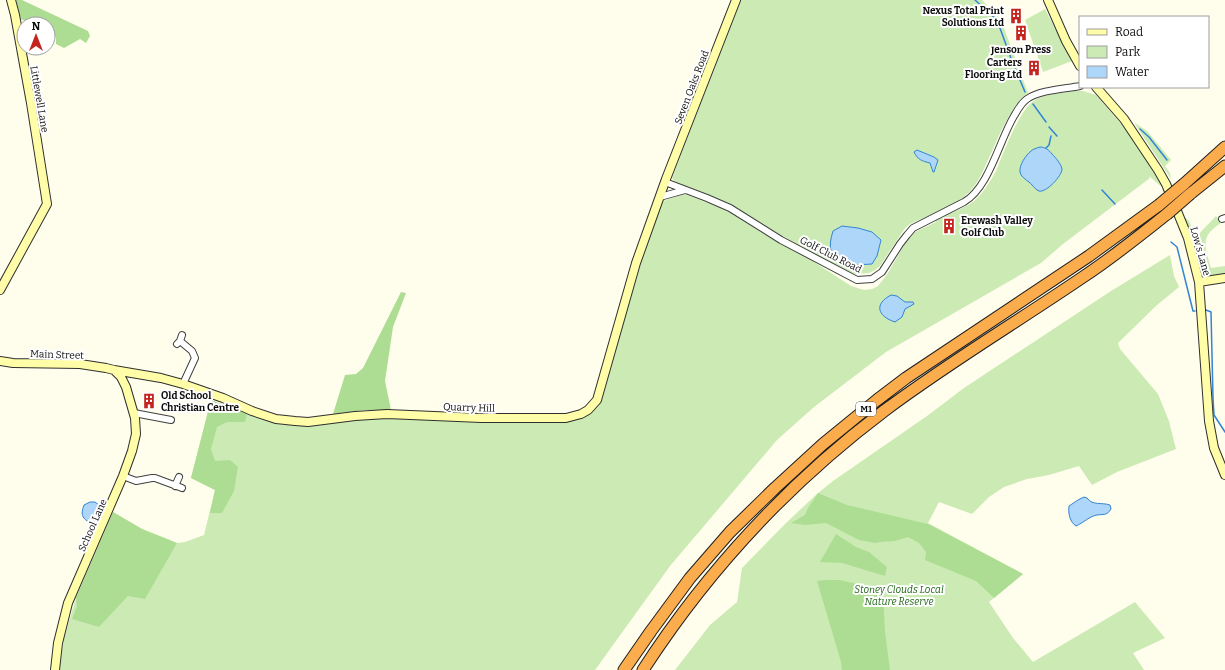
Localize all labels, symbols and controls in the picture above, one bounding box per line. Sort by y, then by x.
place label: Nexus Total Print Solutions Ltd [922,5,1004,29]
building icon: Nexus Total Print Solutions Ltd [1007,7,1025,25]
north arrow [16,16,56,56]
legend [1079,16,1209,88]
text: N [32,20,41,33]
building icon: Jenson Press [1012,24,1030,42]
text: Road [1115,25,1143,39]
place label: Jenson Press [990,44,1051,56]
text: Park [1115,45,1141,59]
street label: Seven Oaks Road [672,49,712,126]
place label: Carters Flooring Ltd [965,57,1022,81]
building icon: Carters Flooring Ltd [1025,59,1043,77]
street label: Littlewell Lane [27,65,51,133]
text: Water [1115,65,1150,79]
place label: Erewash Valley Golf Club [961,215,1033,239]
building icon: Erewash Valley Golf Club [940,217,958,235]
street label: Low's Lane [1187,225,1213,277]
street label: Golf Club Road [798,234,864,276]
street label: Main Street [30,348,84,362]
place label: Old School Christian Centre [161,390,240,414]
building icon: Old School Christian Centre [140,392,158,410]
street label: Quarry Hill [443,401,495,415]
road number: M1 [856,402,876,416]
street label: School Lane [76,497,110,553]
park label: Stoney Clouds Local Nature Reserve [854,584,944,608]

